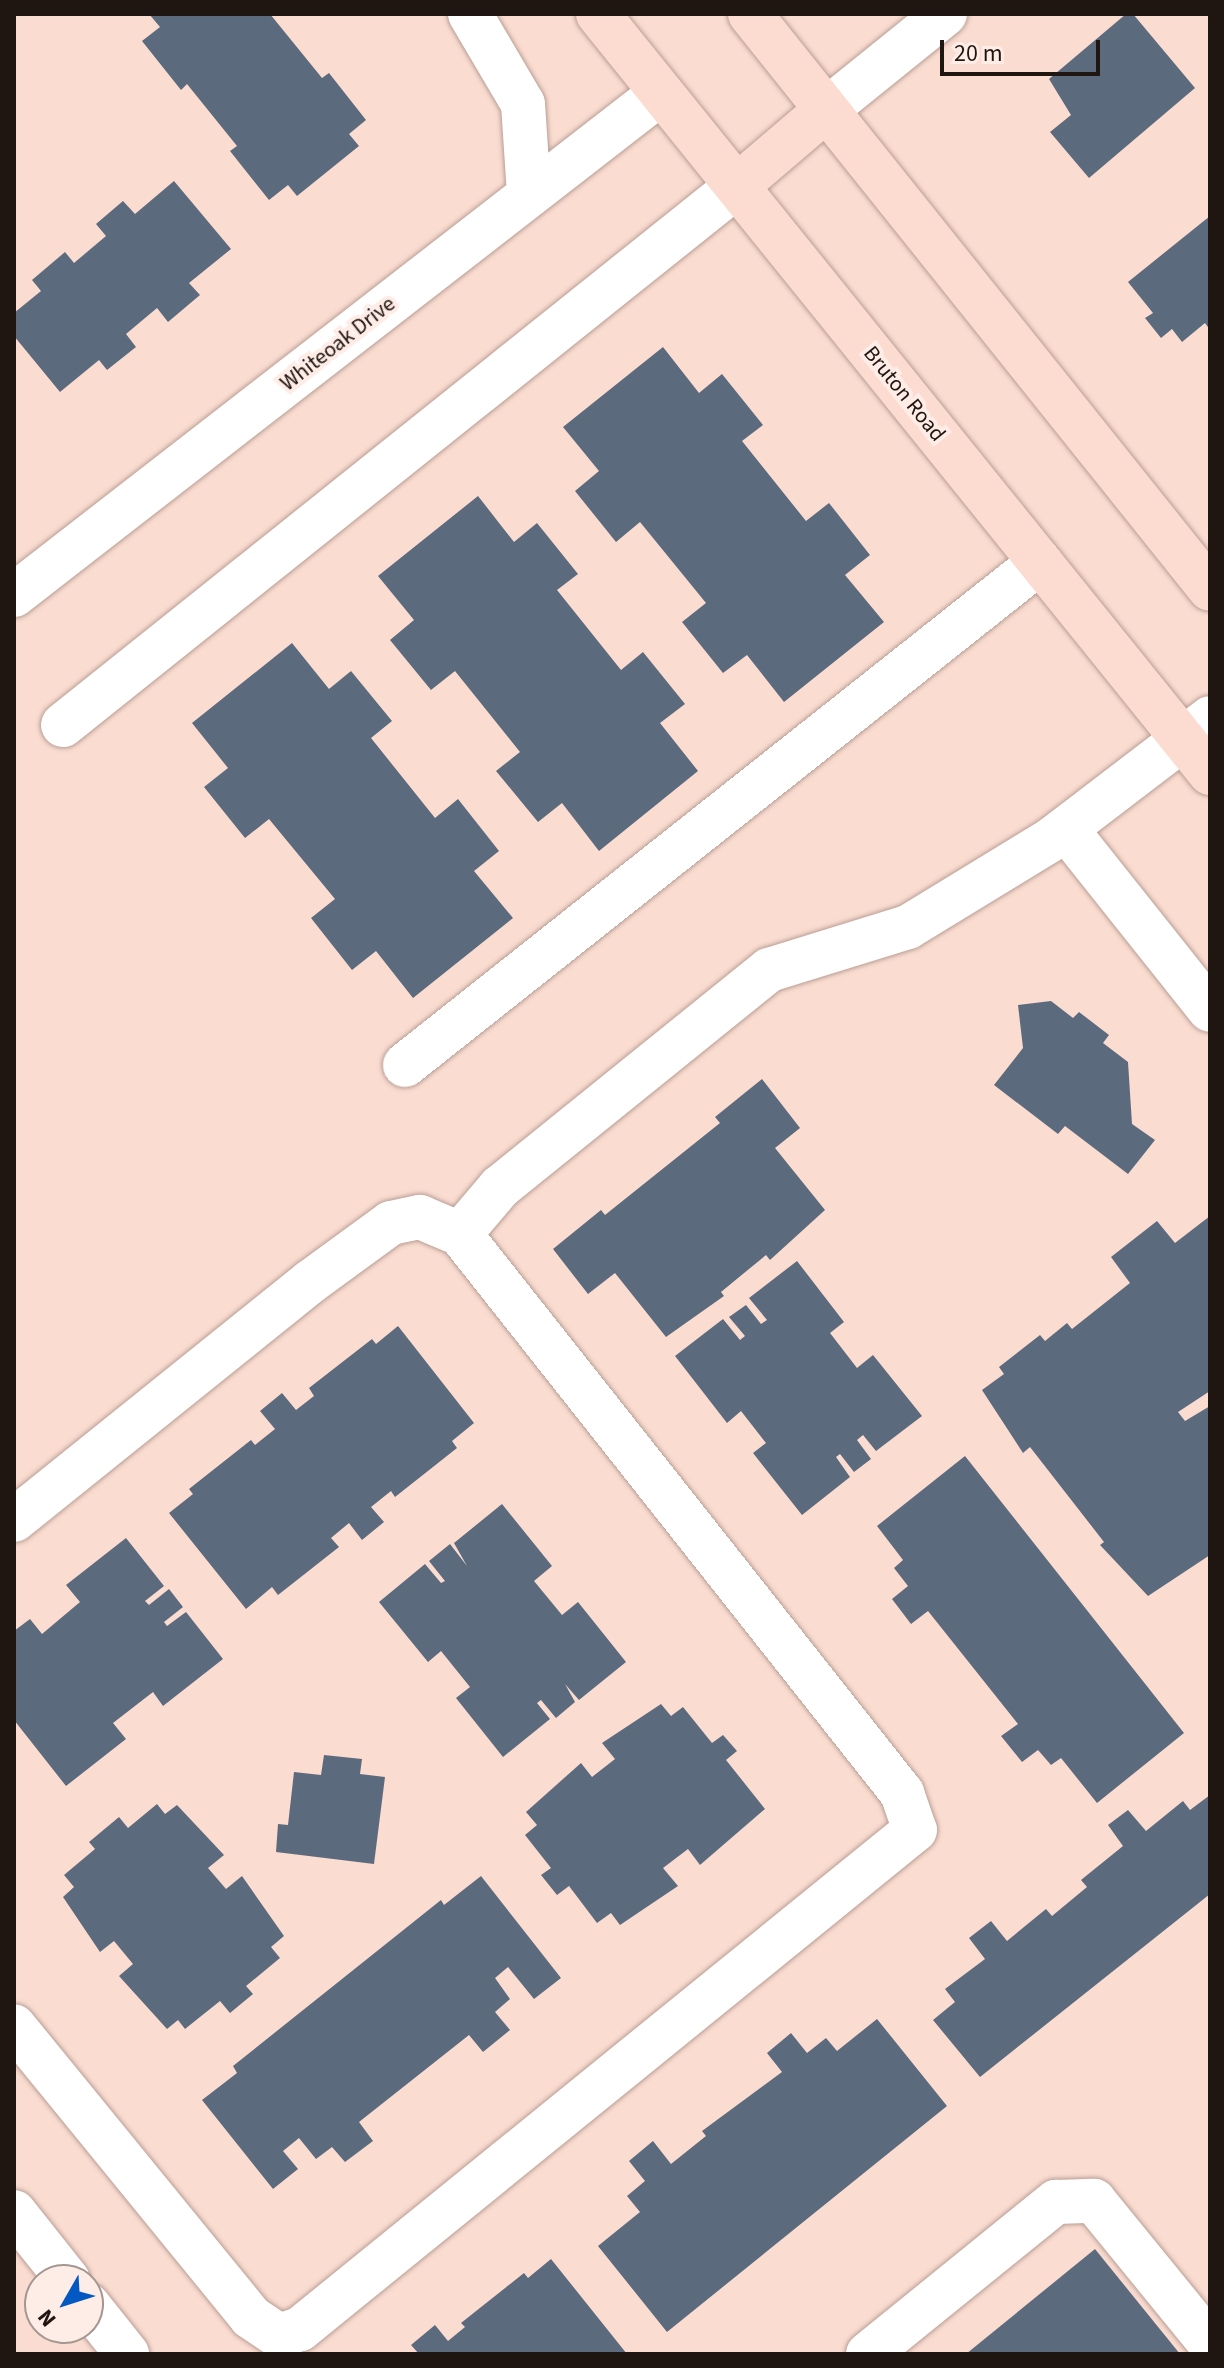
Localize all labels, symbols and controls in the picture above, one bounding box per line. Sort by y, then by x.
scale bar [944,24,1104,74]
text: 20 m [954,36,1003,71]
street label: Whiteoak Drive [275,291,401,397]
street label: Bruton Road [857,341,951,447]
north arrow [24,2264,104,2344]
text: N [30,2302,64,2334]

